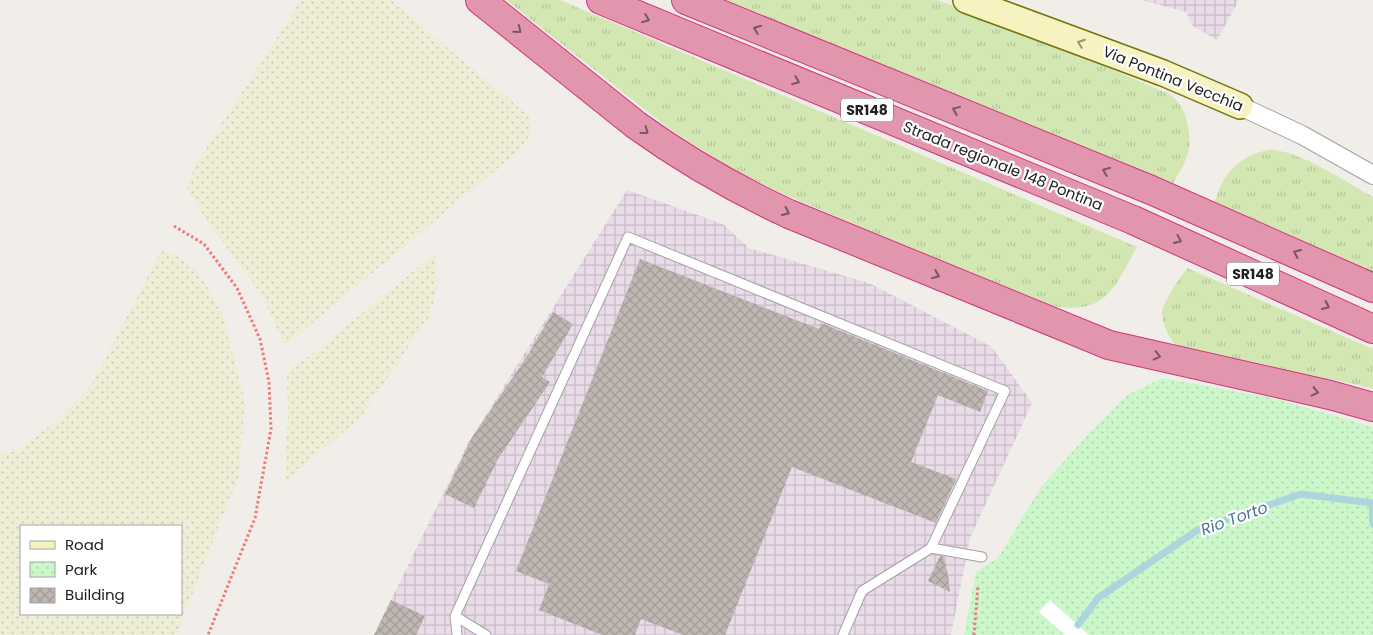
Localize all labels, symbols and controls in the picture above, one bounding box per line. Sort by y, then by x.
one-way arrow [641,12,650,23]
one-way arrow [753,24,761,34]
one-way arrow [512,25,521,33]
one-way arrow [1078,39,1086,49]
street label: Via Pontina Vecchia [1100,41,1247,116]
one-way arrow [791,74,800,85]
road number: SR148 [841,98,893,122]
one-way arrow [952,106,961,116]
street label: Strada regionale 148 Pontina [900,116,1106,215]
one-way arrow [639,126,648,134]
one-way arrow [1102,167,1111,177]
one-way arrow [781,206,790,217]
one-way arrow [1173,233,1182,244]
one-way arrow [1293,249,1302,260]
road number: SR148 [1227,262,1279,286]
one-way arrow [931,268,940,279]
one-way arrow [1321,300,1330,311]
one-way arrow [1152,350,1161,361]
one-way arrow [1311,386,1320,397]
water label: Rio Torto [1198,496,1271,541]
legend [20,525,182,615]
text: Road [65,534,104,555]
text: Park [65,559,97,580]
text: Building [65,584,125,605]

